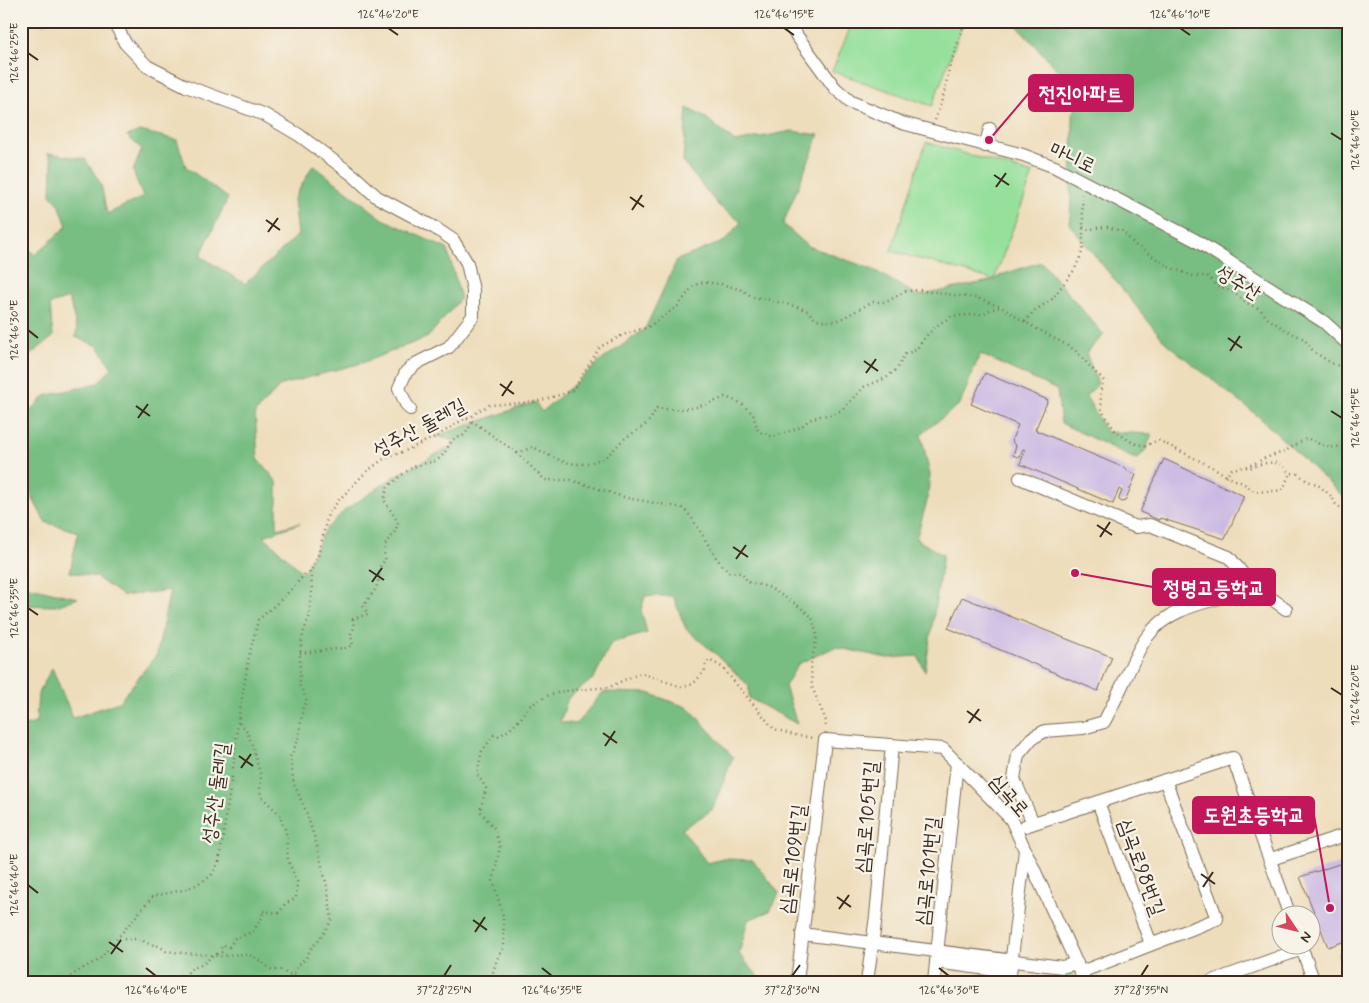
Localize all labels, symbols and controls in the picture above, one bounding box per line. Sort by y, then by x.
text: 126°46'20"E [357,7,419,23]
text: 126°46'15"E [754,7,814,23]
text: 126°46'10"E [1149,7,1211,23]
text: 126°46'25"E [7,22,23,84]
callout: 전진아파트 [1029,75,1133,111]
text: 전진아파트 [1039,81,1123,109]
text: 126°46'10"E [1348,109,1364,171]
street label: 마니로 [1045,136,1100,181]
street label: 성주산 [1211,259,1266,307]
text: 126°46'30"E [7,299,23,361]
text: 126°46'15"E [1348,388,1364,448]
street label: 성주산 둘레길 [368,392,471,464]
callout: 정명고등학교 [1153,569,1275,605]
text: 정명고등학교 [1163,575,1265,603]
text: 126°46'35"E [7,578,23,638]
text: 126°46'20"E [1348,664,1364,726]
street label: 성주산 둘레길 [196,741,237,846]
street label: 심곡로105번길 [849,760,886,874]
street label: 심곡로 [983,769,1035,823]
callout: 도원초등학교 [1193,797,1314,833]
text: 도원초등학교 [1203,802,1305,830]
street label: 심곡로109번길 [773,803,814,916]
street label: 심곡로101번길 [909,815,948,927]
street label: 심곡로98번길 [1111,815,1171,920]
text: 126°46'40"E [7,854,23,916]
north arrow [1272,906,1322,956]
text: N [1296,928,1316,946]
text: 126°46'40"E [125,983,187,999]
text: 37°28'25"N [416,983,472,999]
text: 126°46'35"E [522,983,582,999]
text: 37°28'30"N [764,983,820,999]
text: 126°46'30"E [918,983,980,999]
text: 37°28'35"N [1114,983,1168,999]

